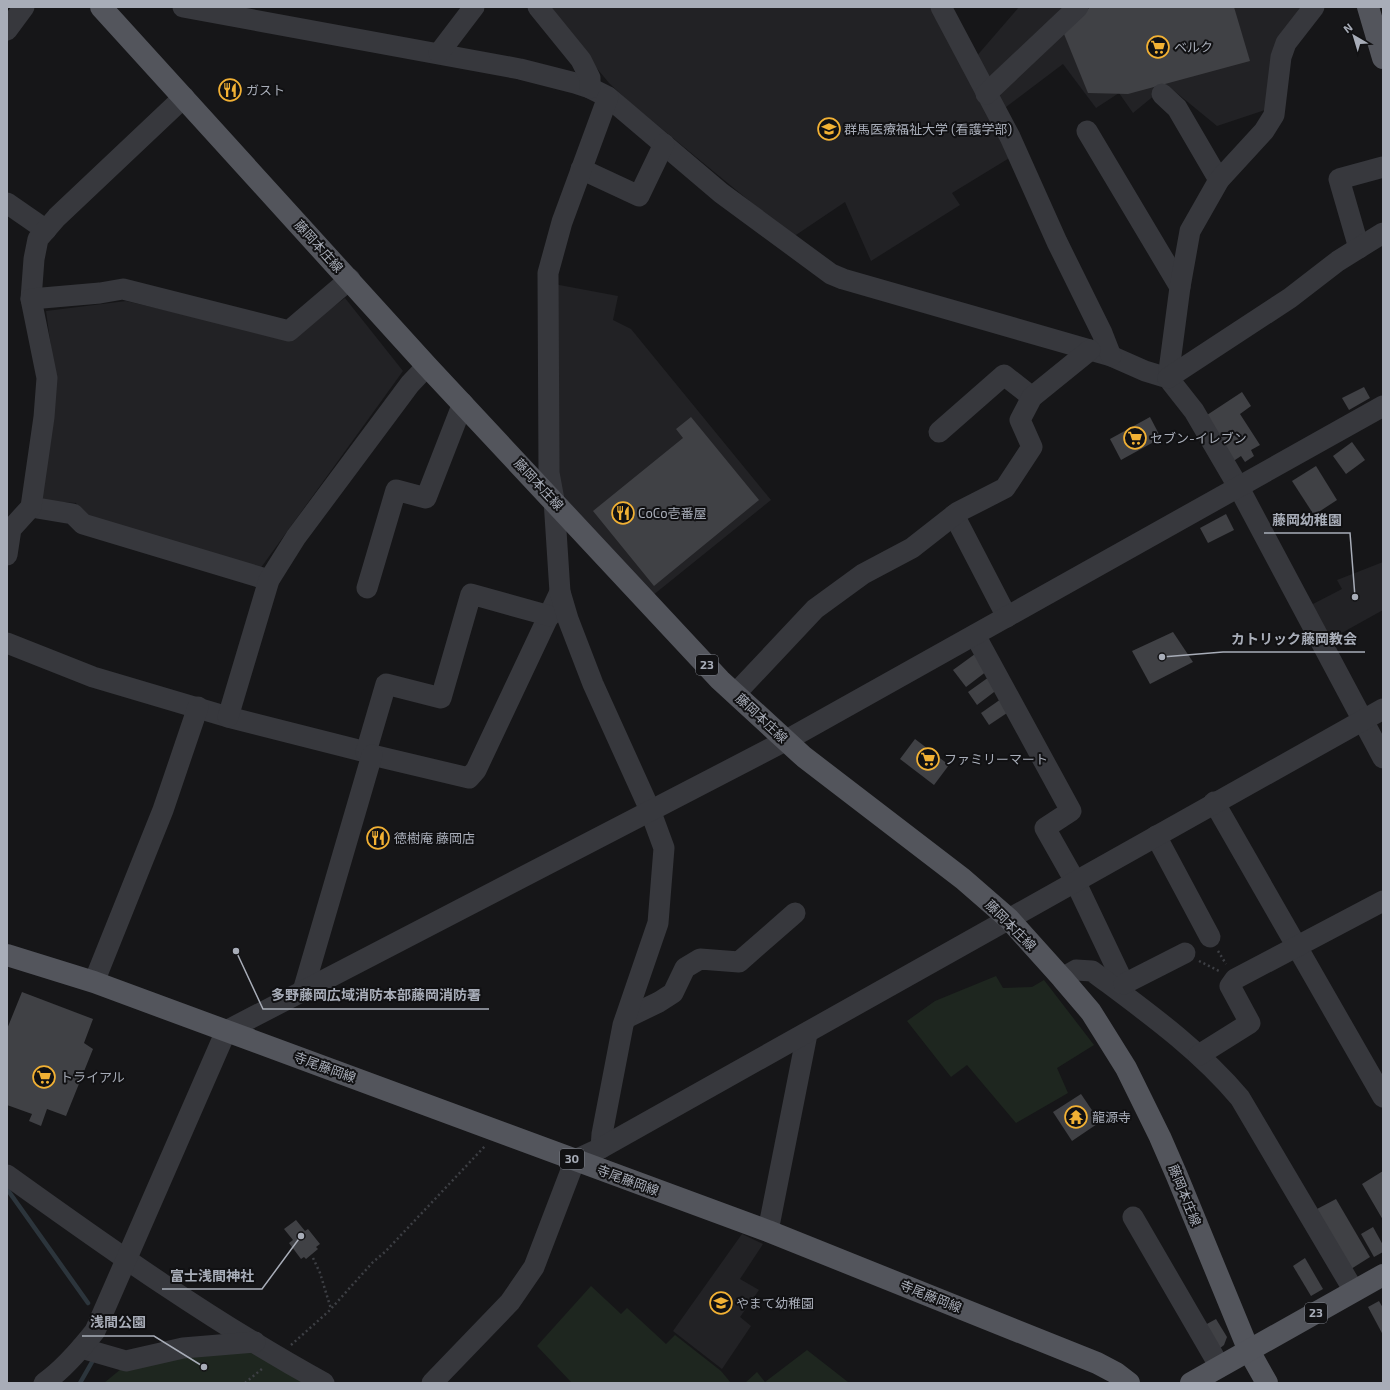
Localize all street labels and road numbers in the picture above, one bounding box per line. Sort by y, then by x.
street label: 藤岡本庄線 [291,216,347,276]
street label: 藤岡本庄線 [511,455,567,513]
road number: 23 [696,655,718,675]
street label: 藤岡本庄線 [733,690,791,746]
street label: 藤岡本庄線 [982,896,1040,954]
street label: 寺尾藤岡線 [292,1048,358,1086]
road number: 30 [560,1149,584,1169]
street label: 寺尾藤岡線 [595,1161,661,1199]
street label: 藤岡本庄線 [1165,1162,1205,1228]
street label: 寺尾藤岡線 [898,1276,964,1316]
road number: 23 [1305,1303,1327,1323]

